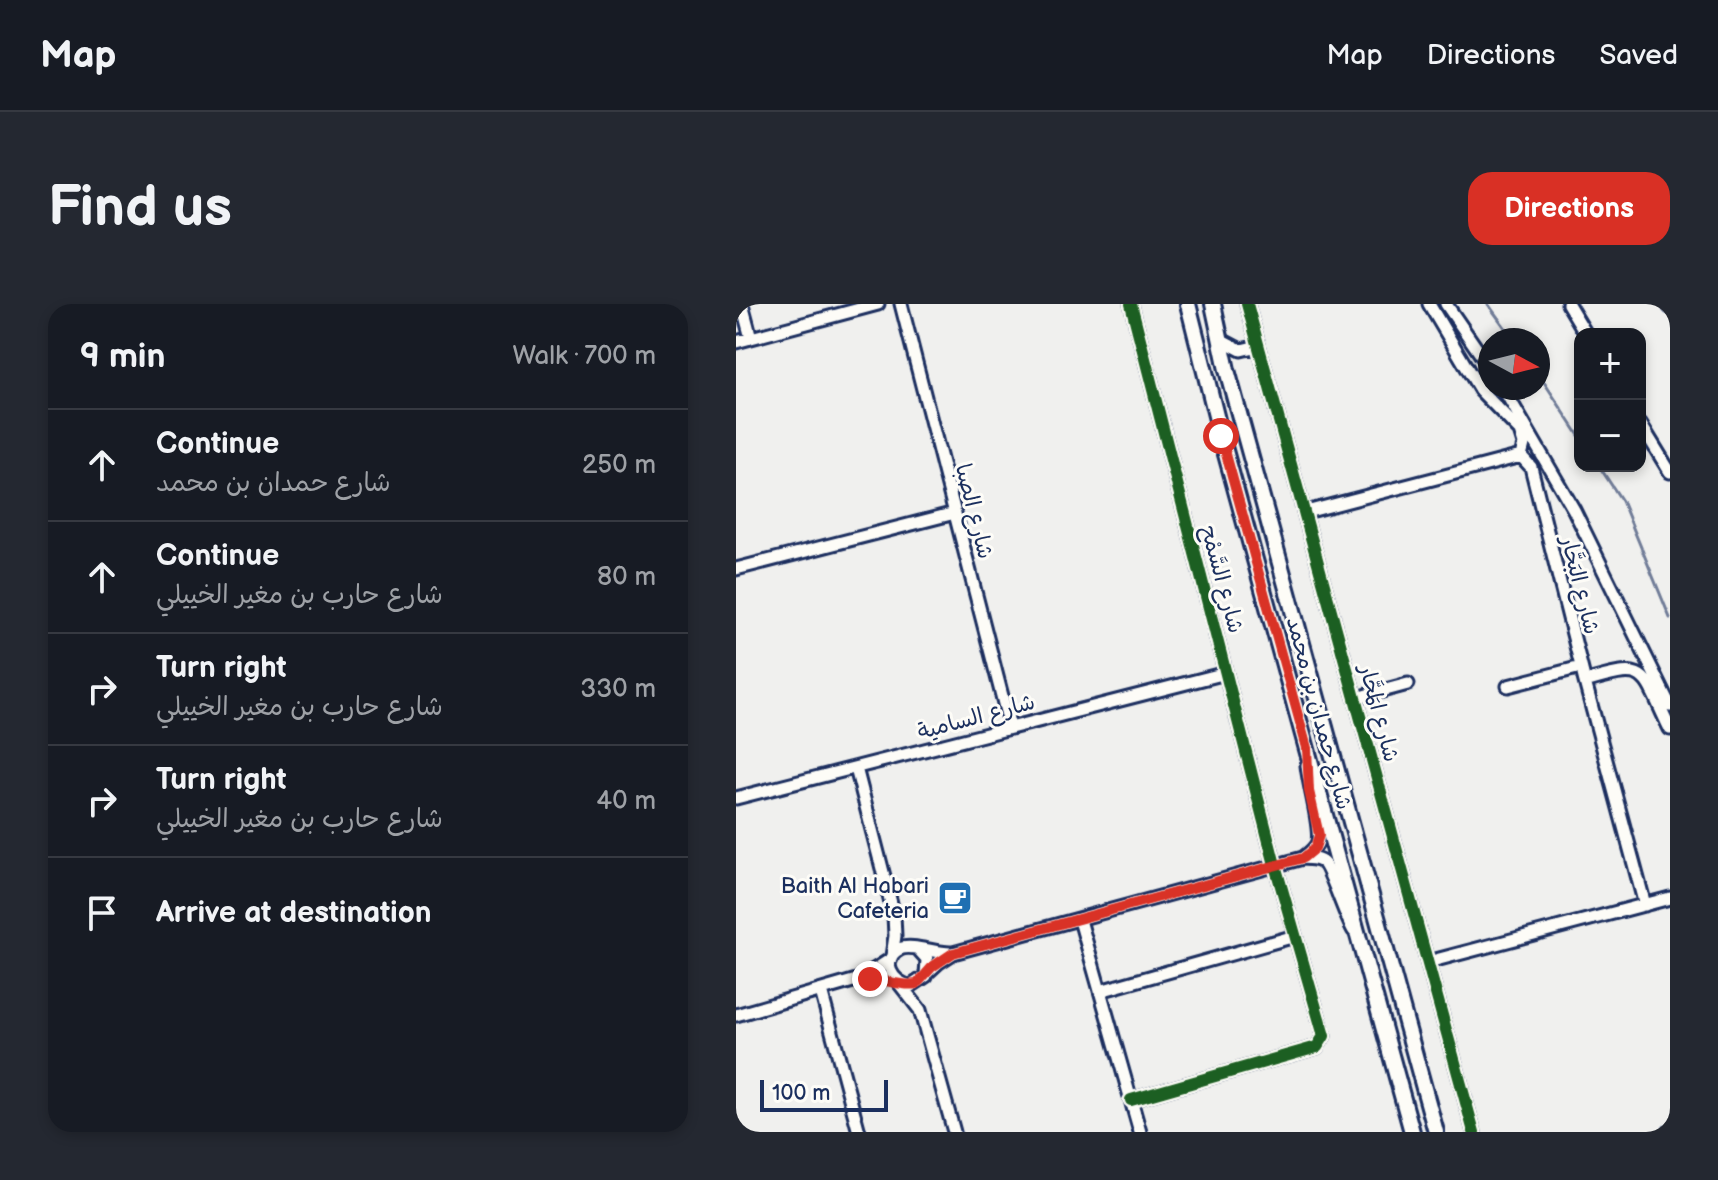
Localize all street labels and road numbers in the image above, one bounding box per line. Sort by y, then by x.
street label: شارع الصبا [948,461,998,562]
street label: شارع السَّمْح [1193,522,1249,637]
street label: شارع البَحَّار [1553,531,1606,638]
street label: شارع حمدان بن محمد [1279,614,1357,813]
street label: شارع المَحَّار [1351,660,1406,765]
street label: شارع السامية [915,689,1038,747]

